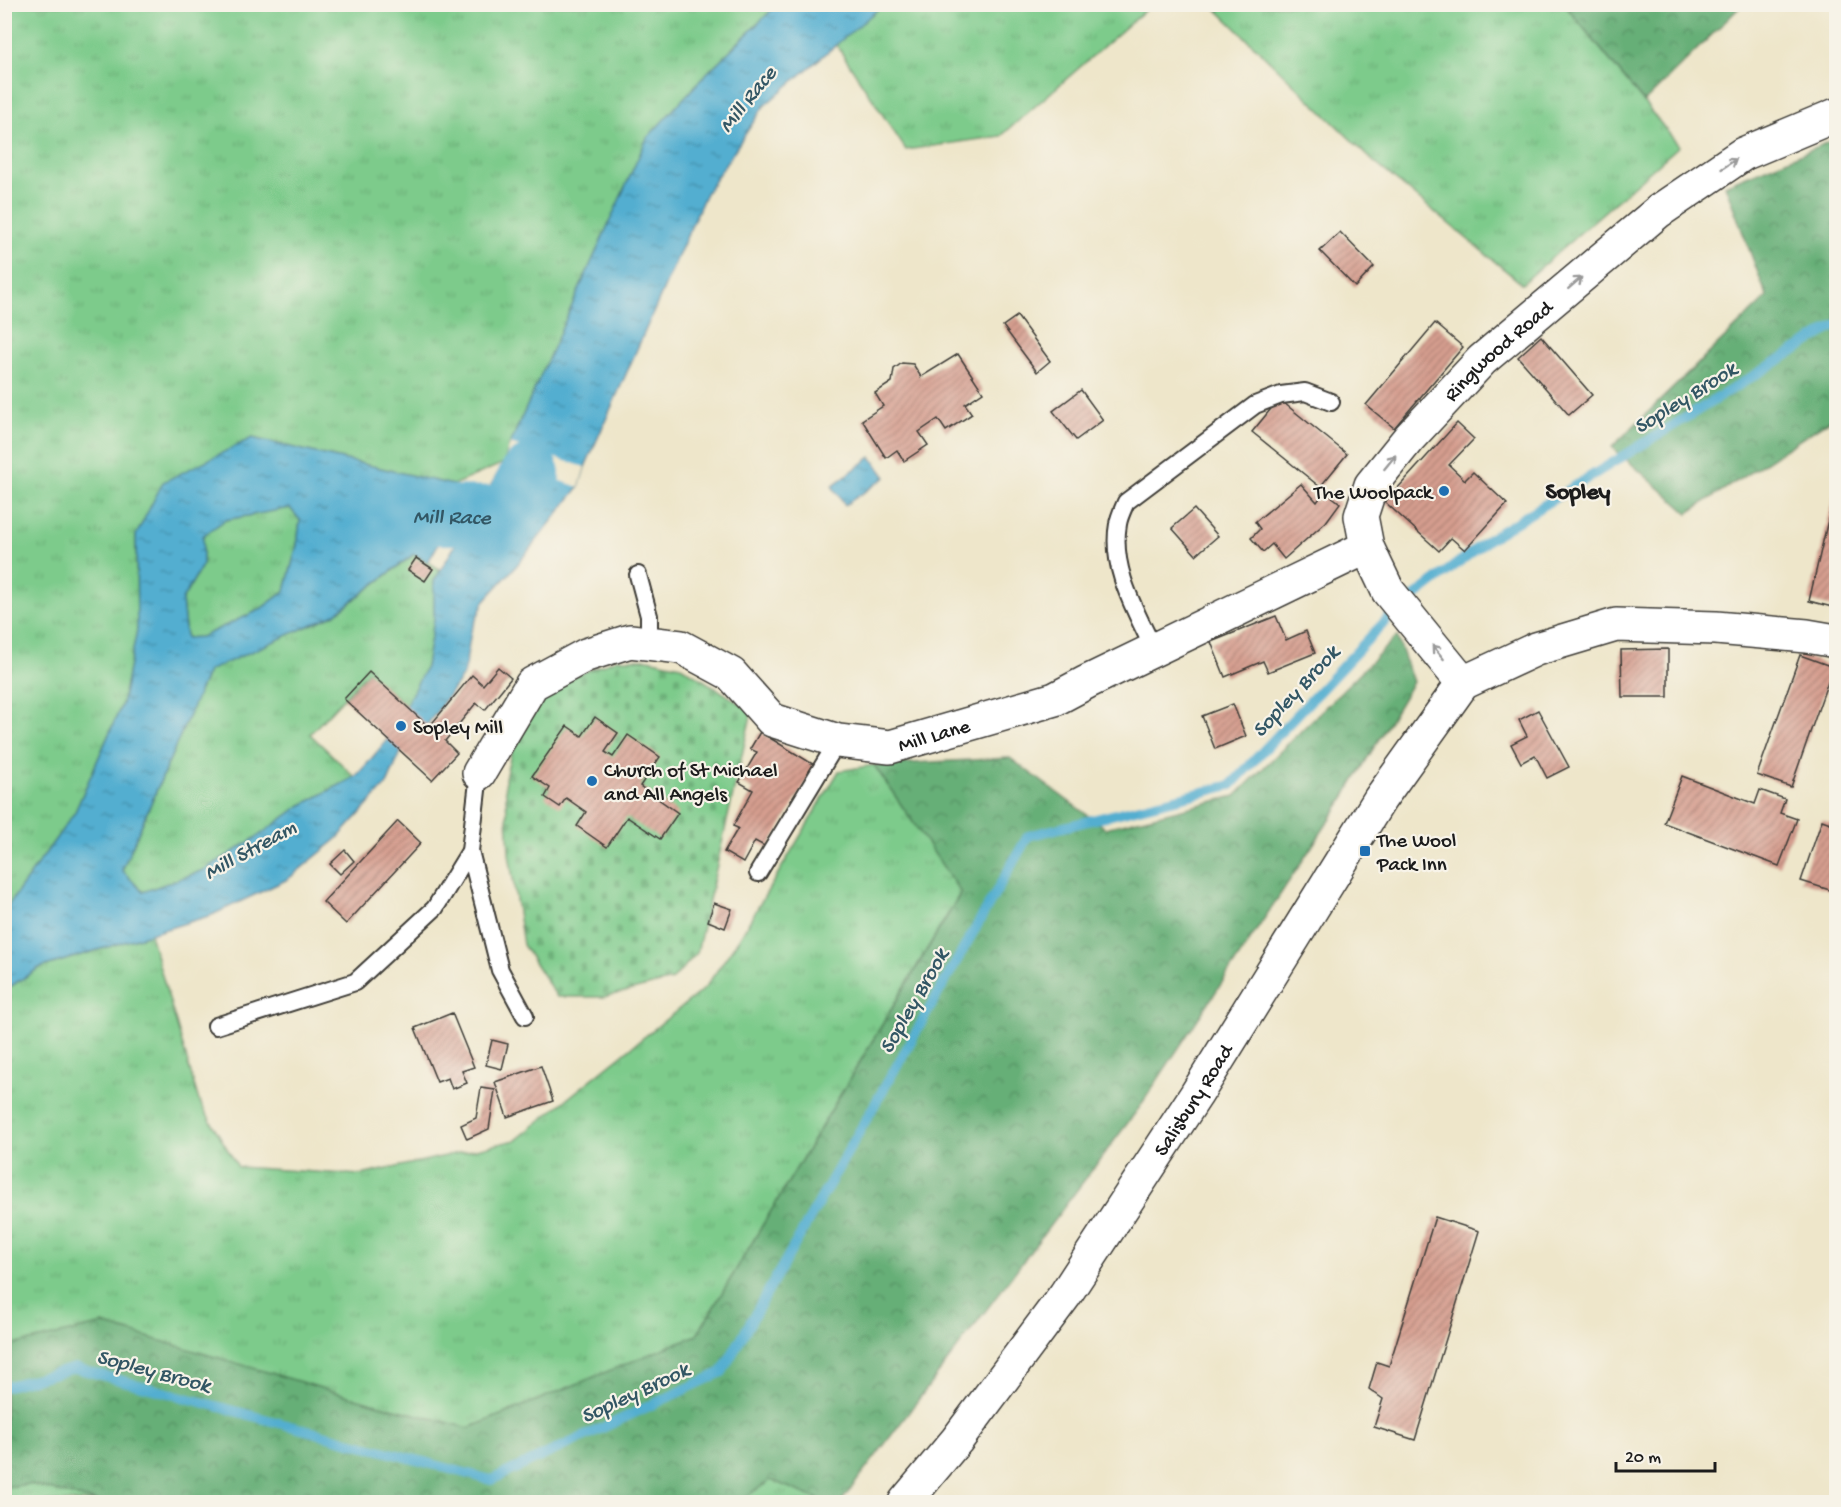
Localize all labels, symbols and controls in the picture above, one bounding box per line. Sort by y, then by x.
water label: Mill Race [715,61,785,139]
one-way arrow [1720,157,1737,170]
one-way arrow [1567,277,1583,290]
street label: Ringwood Road [1440,296,1561,408]
water label: Sopley Brook [1630,356,1744,441]
one-way arrow [1383,455,1397,470]
district label: Sopley [1546,479,1611,508]
place label: The Woolpack [1313,482,1435,507]
marker: The Woolpack [1437,484,1451,498]
water label: Mill Race [413,506,493,533]
water label: Sopley Brook [1248,640,1348,744]
one-way arrow [1432,645,1445,661]
street label: Mill Lane [896,715,975,760]
place label: Sopley Mill [413,717,503,742]
marker: Sopley Mill [394,719,408,733]
place label: Church of St Michael and All Angels [604,760,778,809]
marker: Church of St Michael and All Angels [585,774,599,788]
water label: Mill Stream [200,815,302,887]
place label: The Wool Pack Inn [1376,830,1456,879]
marker: The Wool Pack Inn [1358,844,1372,858]
water label: Sopley Brook [875,943,957,1059]
street label: Salisbury Road [1150,1039,1241,1162]
water label: Sopley Brook [93,1345,215,1401]
water label: Sopley Brook [577,1357,696,1431]
scale bar [1616,1435,1715,1473]
text: 20 m [1625,1448,1661,1469]

